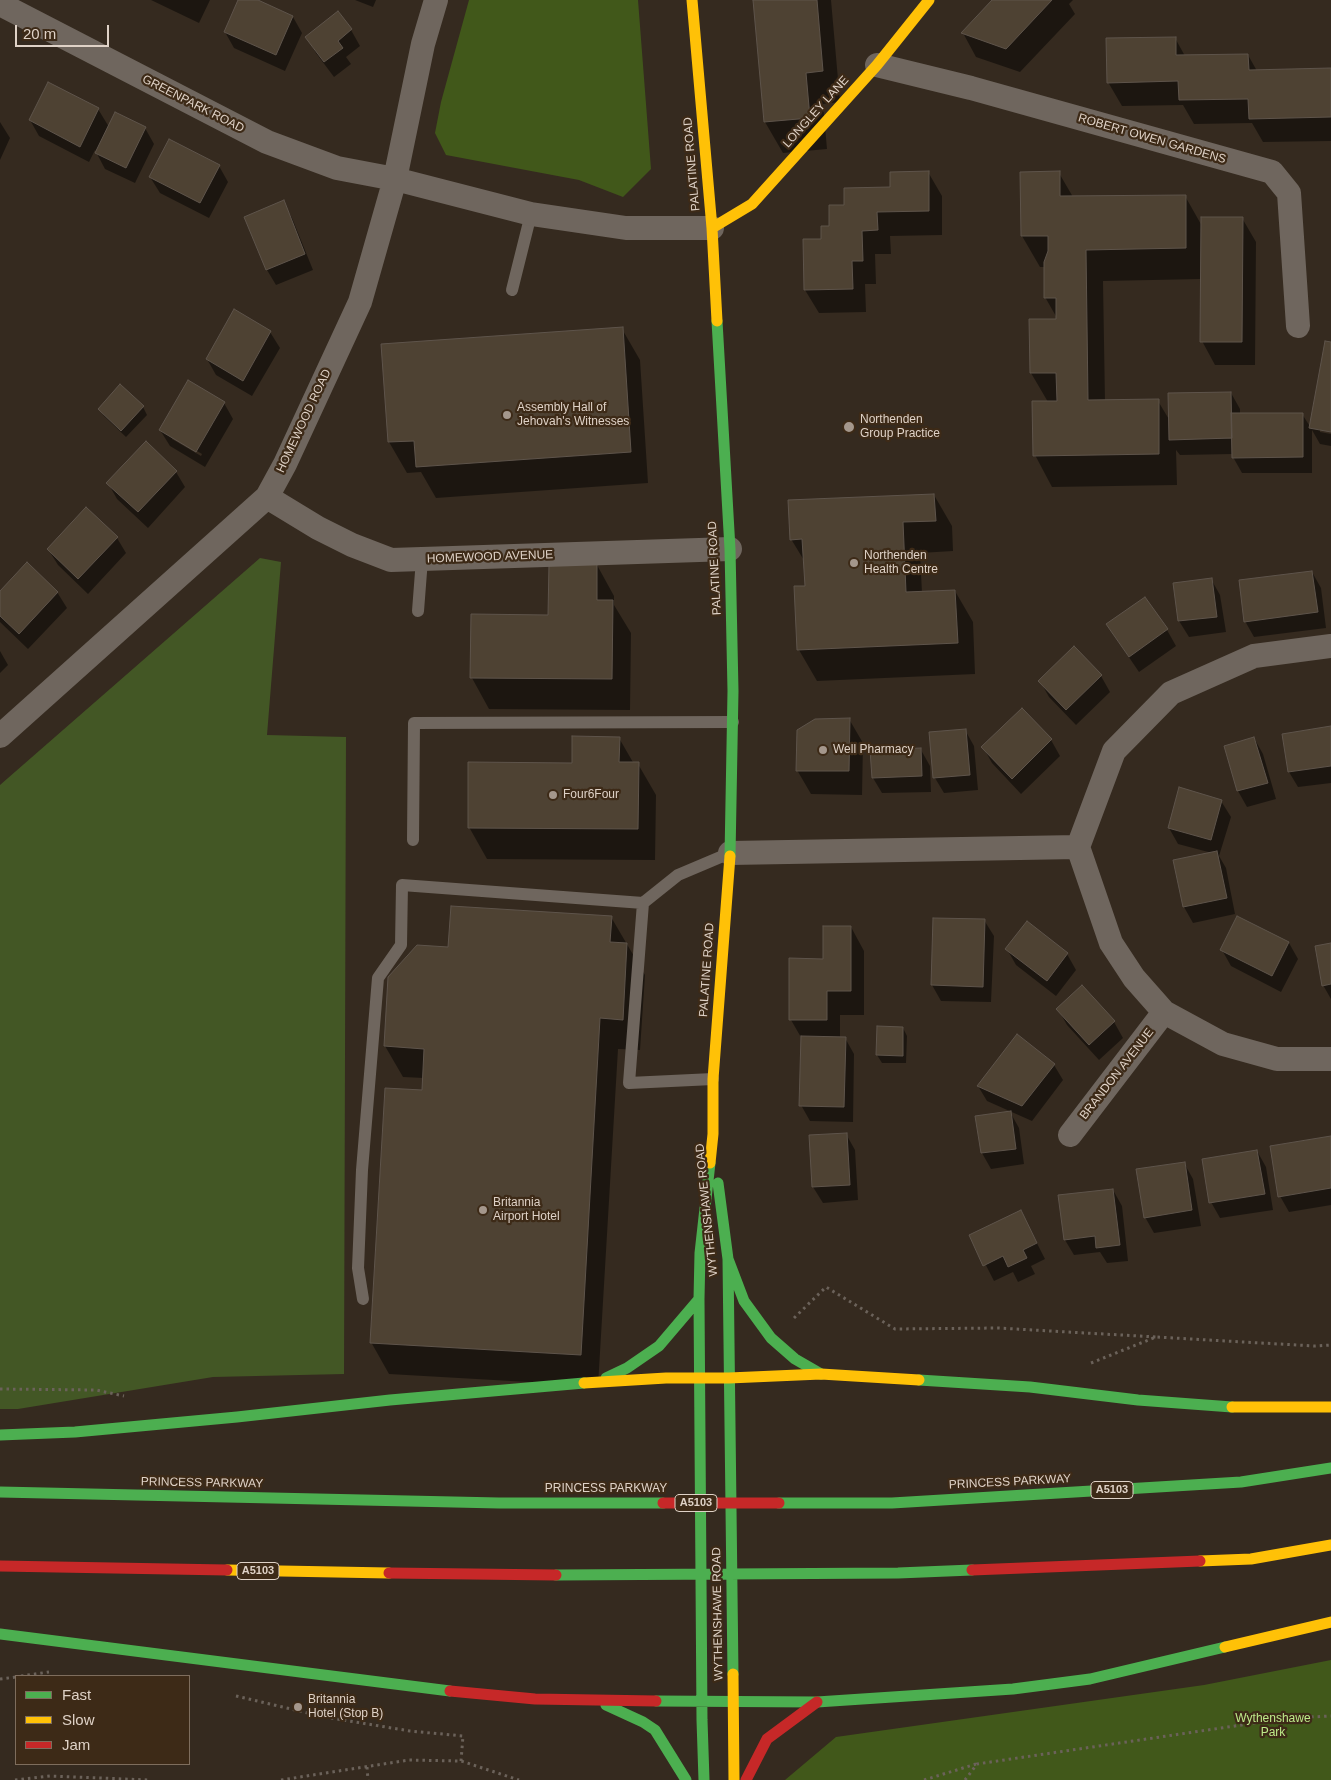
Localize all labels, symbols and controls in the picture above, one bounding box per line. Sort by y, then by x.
scale bar [18,15,111,47]
text: 20 m [23,25,56,42]
street label: GREENPARK ROAD [140,72,246,136]
street label: LONGLEY LANE [780,73,852,151]
street label: ROBERT OWEN GARDENS [1076,111,1228,167]
street label: PALATINE ROAD [681,116,703,212]
street label: HOMEWOOD ROAD [274,367,334,475]
place label: Assembly Hall of Jehovah's Witnesses [517,401,629,429]
marker: Assembly Hall of Jehovah's Witnesses [501,409,513,421]
place label: Northenden Group Practice [860,413,940,441]
marker: Northenden Group Practice [842,420,856,434]
street label: PALATINE ROAD [705,521,725,615]
street label: HOMEWOOD AVENUE [427,548,553,566]
place label: Northenden Health Centre [864,549,938,577]
marker: Northenden Health Centre [848,557,860,569]
place label: Well Pharmacy [833,743,913,757]
marker: Well Pharmacy [817,744,829,756]
place label: Four6Four [563,788,619,802]
marker: Four6Four [547,789,559,801]
street label: PALATINE ROAD [697,922,717,1018]
street label: BRANDON AVENUE [1077,1026,1157,1122]
street label: WYTHENSHAWE ROAD [693,1143,721,1277]
place label: Britannia Airport Hotel [493,1196,560,1224]
marker: Britannia Airport Hotel [477,1204,489,1216]
street label: PRINCESS PARKWAY [948,1472,1072,1492]
street label: PRINCESS PARKWAY [141,1475,263,1491]
street label: PRINCESS PARKWAY [545,1482,667,1496]
road number: A5103 [1091,1482,1133,1498]
road number: A5103 [675,1495,717,1512]
street label: WYTHENSHAWE ROAD [710,1547,726,1681]
road number: A5103 [237,1562,279,1580]
legend [15,1675,190,1765]
text: Fast [62,1686,91,1703]
place label: Britannia Hotel (Stop B) [308,1693,383,1721]
marker: Britannia Hotel (Stop B) [292,1701,304,1713]
text: Slow [62,1711,95,1728]
park label: Wythenshawe Park [1235,1712,1311,1740]
text: Jam [62,1736,90,1753]

